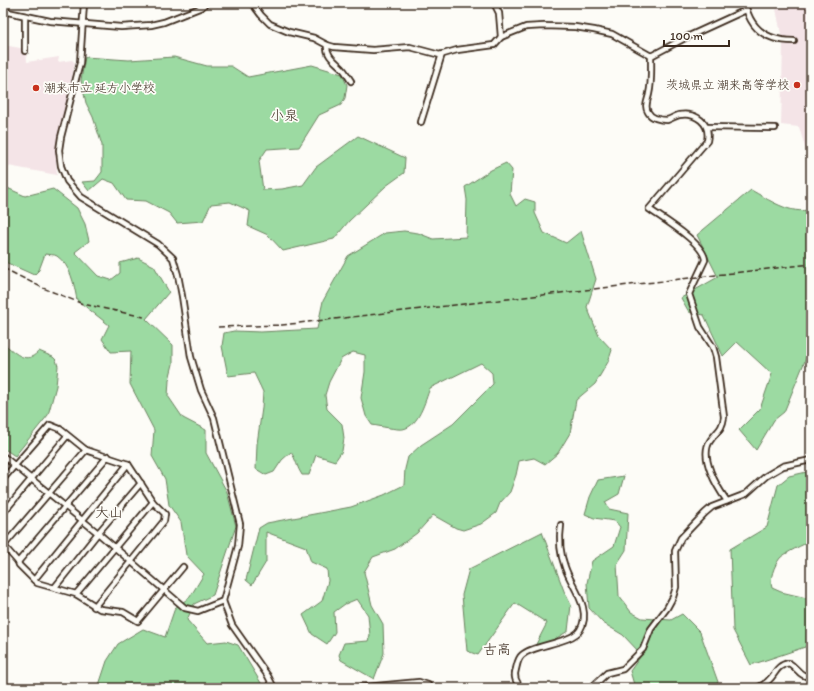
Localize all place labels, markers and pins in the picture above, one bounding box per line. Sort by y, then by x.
place label: 茨城県立 潮来高等学校 [666,78,789,92]
marker: 茨城県立 潮来高等学校 [792,80,802,90]
place label: 潮来市立 延方小学校 [44,81,155,95]
marker: 潮来市立 延方小学校 [31,83,41,93]

